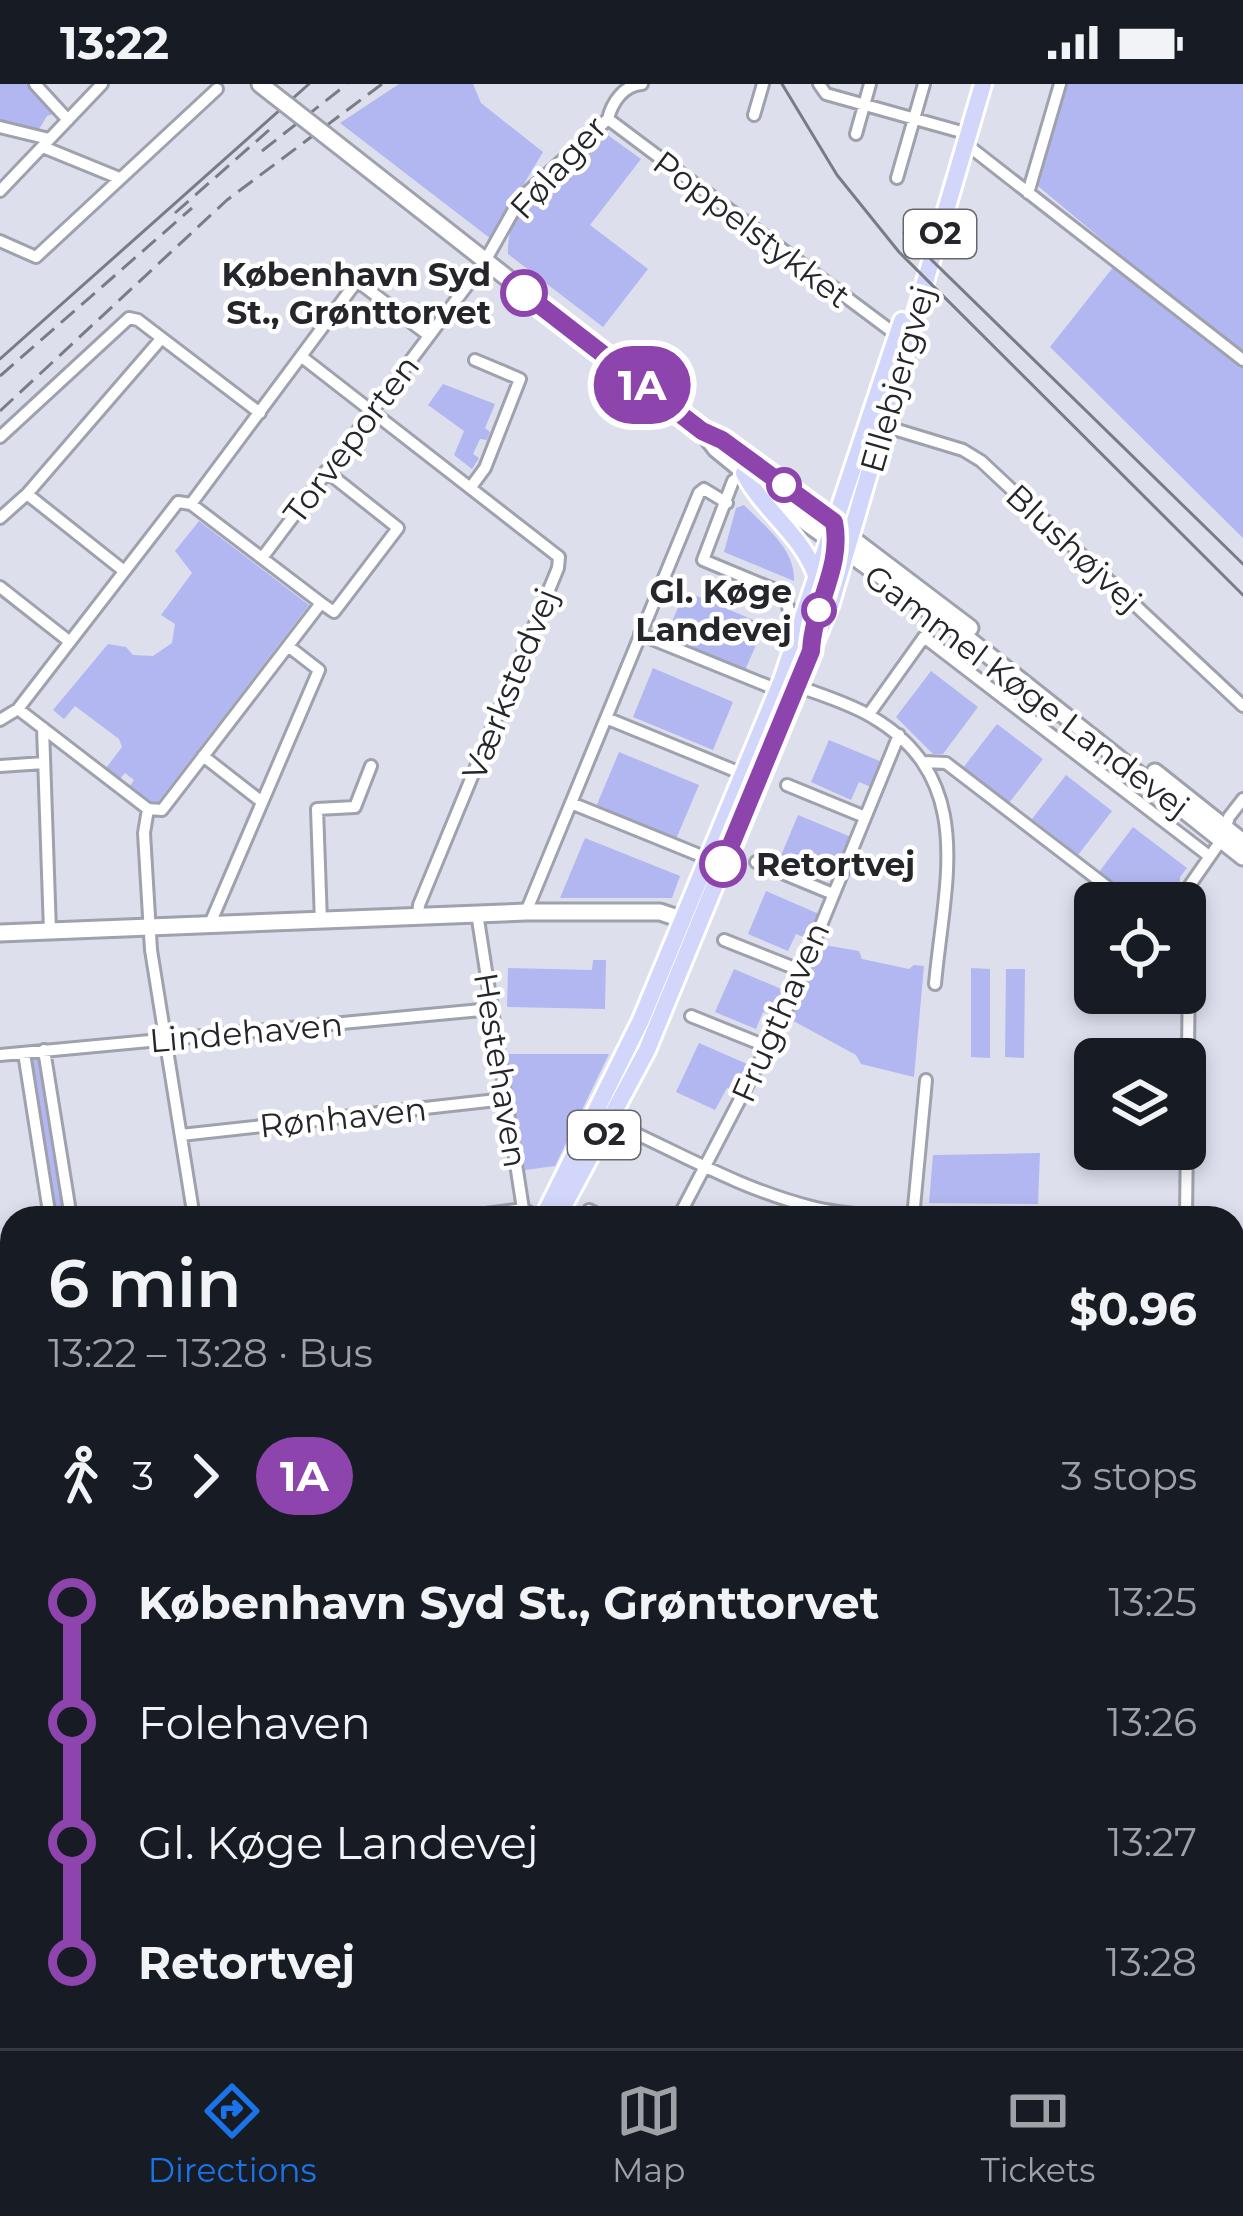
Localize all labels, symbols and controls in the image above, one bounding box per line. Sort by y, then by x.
text: 13:22 [60,15,169,70]
street label: Følager [501,107,615,227]
street label: Poppelstykket [646,142,858,316]
road number: O2 [904,210,976,258]
place label: København Syd St., Grønttorvet [221,254,491,332]
marker: København Syd St., Grønttorvet [502,271,546,315]
street label: Ellebjergvej [851,281,943,477]
line badge: 1A [588,346,696,424]
street label: Torveporten [275,347,427,531]
text: 1A [618,359,666,411]
unlabelled marker [768,469,800,501]
street label: Blushøjvej [998,475,1150,621]
street label: Gammel Køge Landevej [857,556,1197,826]
place label: Gl. Køge Landevej [635,571,792,649]
street label: Værkstedvej [453,582,567,786]
marker: Gl. Køge Landevej [803,594,835,626]
marker: Retortvej [701,842,745,886]
place label: Retortvej [756,844,915,884]
map controls [1074,882,1206,1170]
button: locate [1074,882,1206,1014]
street label: Frugthaven [722,916,838,1108]
street label: Hestehaven [466,970,536,1170]
street label: Lindehaven [148,1004,344,1060]
button: layers [1074,1038,1206,1170]
street label: Rønhaven [257,1088,429,1146]
road number: O2 [568,1111,640,1159]
text: 6 min [48,1243,241,1324]
text: $0.96 [1069,1281,1197,1336]
text: 13:22 – 13:28 · Bus [48,1329,373,1377]
icon: walk [48,1443,114,1509]
icon: forward [172,1443,238,1509]
text: 1A [280,1450,329,1502]
text: 3 [132,1452,154,1500]
text: 3 stops [1061,1452,1197,1500]
text: København Syd St., Grønttorvet [138,1575,879,1630]
text: 13:25 [1108,1578,1197,1626]
text: Folehaven [138,1695,371,1750]
text: 13:26 [1107,1698,1197,1746]
text: Gl. Køge Landevej [138,1815,539,1870]
text: 13:27 [1108,1818,1197,1866]
text: Retortvej [138,1935,355,1990]
text: 13:28 [1106,1938,1197,1986]
tab: Directions [148,2078,317,2190]
tab: Map [612,2078,685,2190]
tab: Tickets [981,2078,1095,2190]

